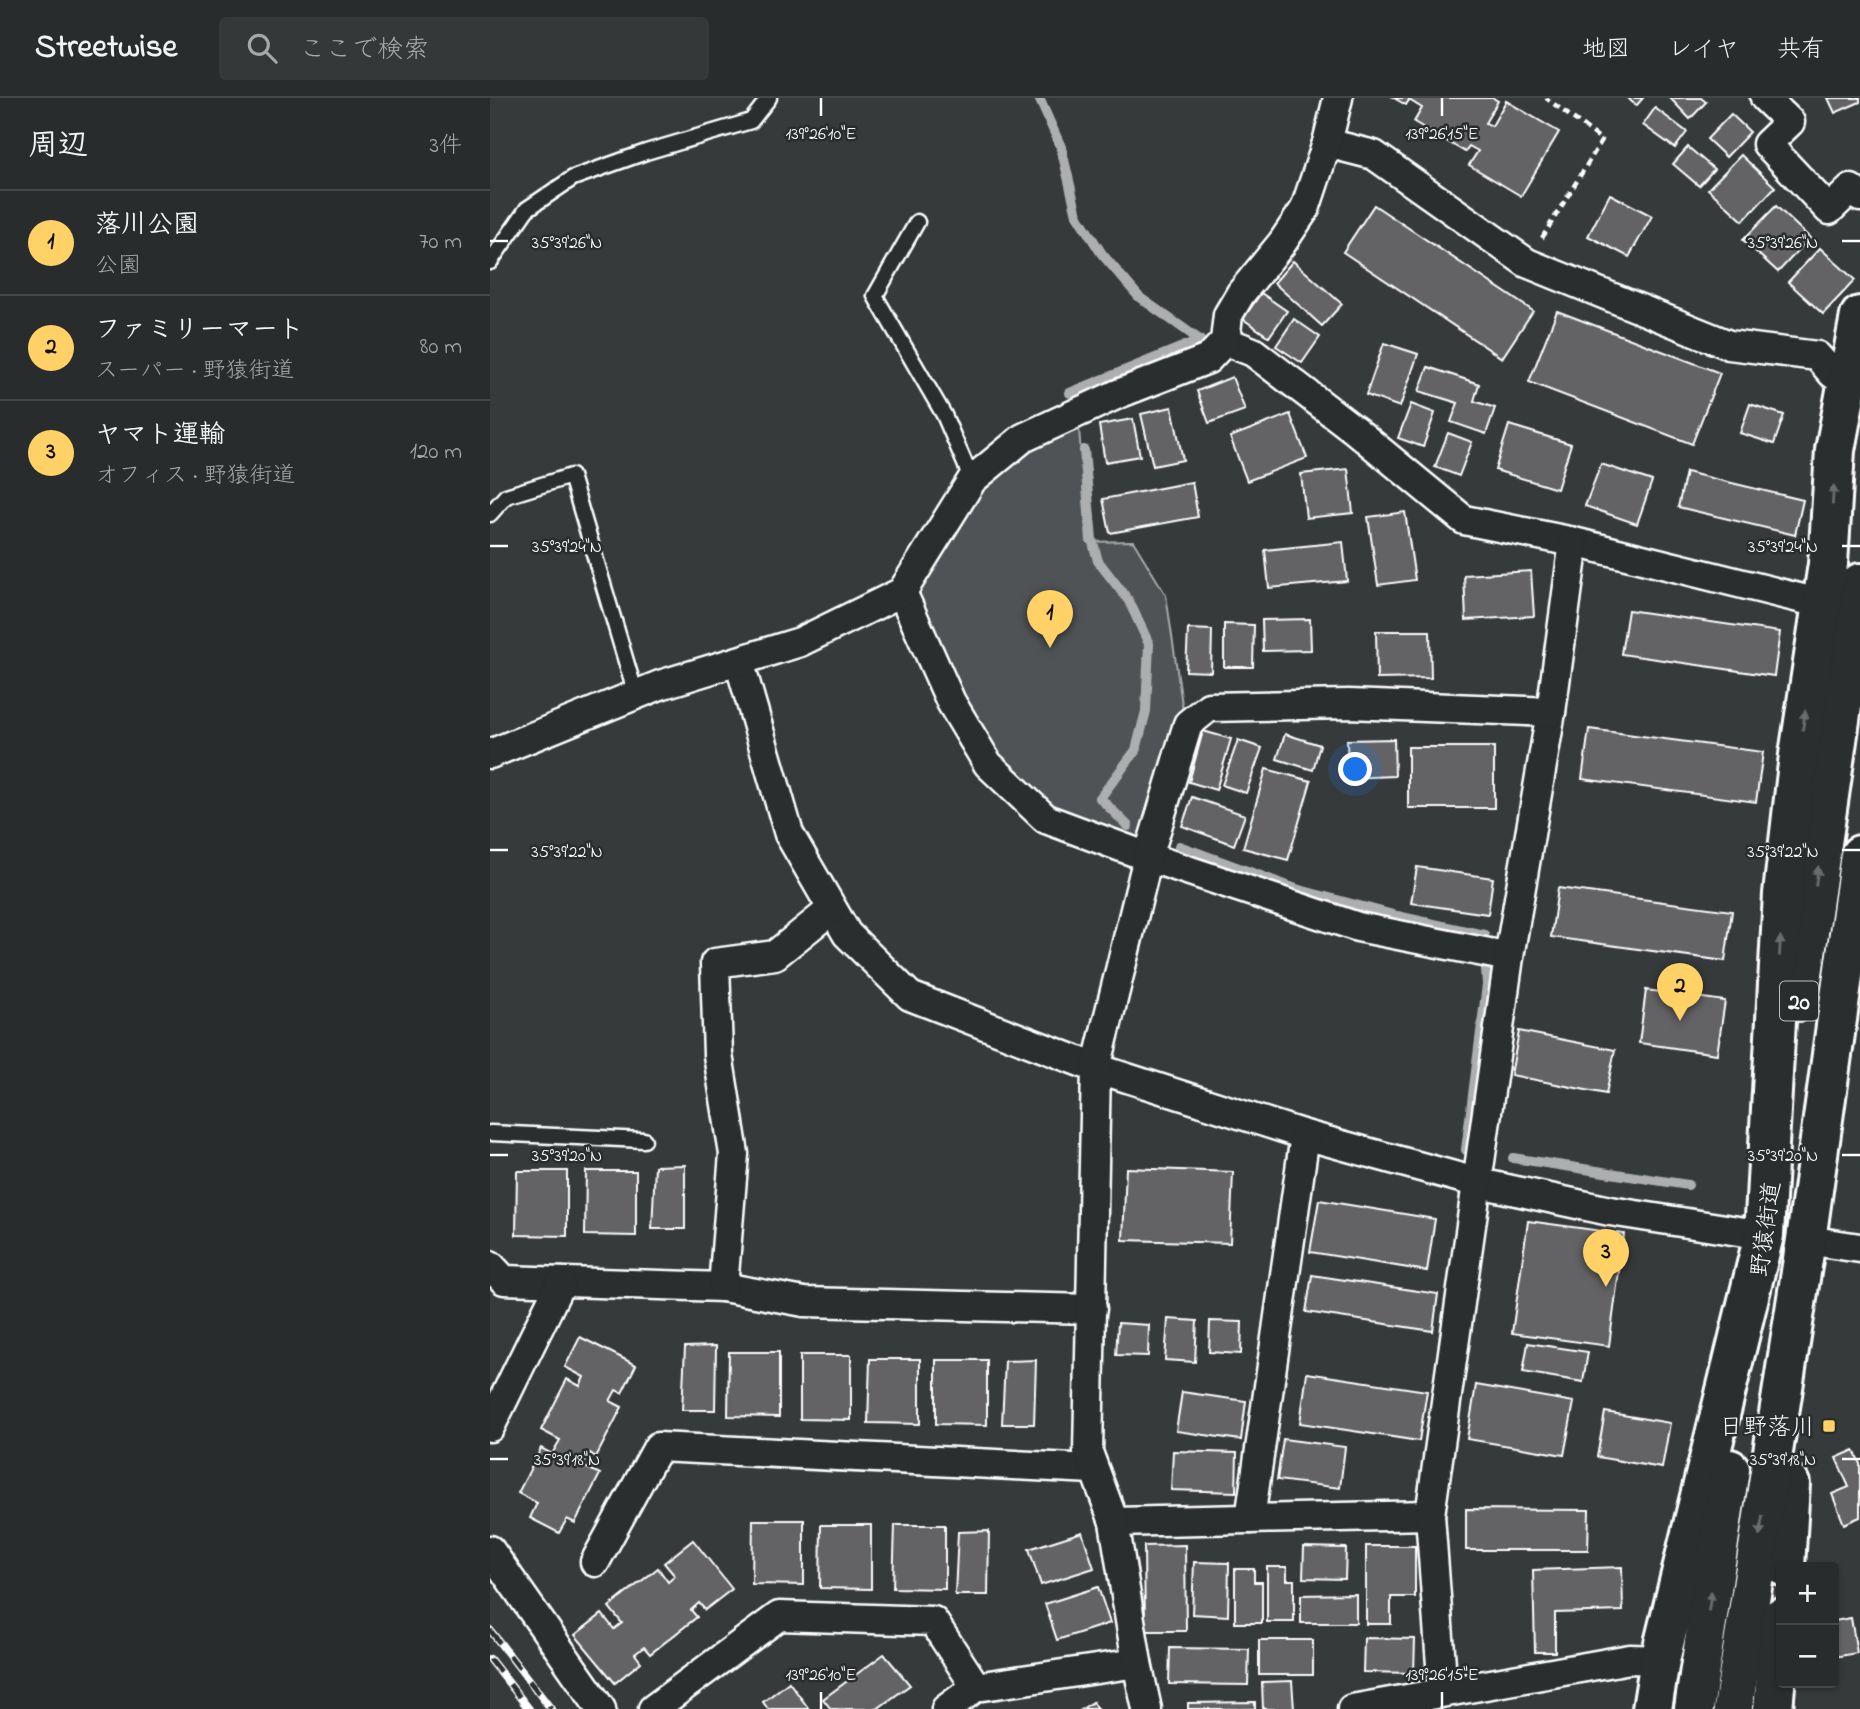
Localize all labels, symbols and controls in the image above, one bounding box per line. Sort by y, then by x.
search box [219,17,709,80]
text: Streetwise [35,24,177,72]
icon: search [243,29,281,67]
text: ここで検索 [299,32,429,70]
text: 地図 [1582,33,1630,68]
text: レイヤ [1668,33,1739,68]
text: 共有 [1777,33,1825,68]
text: 139°26'10"E [786,122,856,148]
text: 139°26'15"E [1405,122,1479,148]
text: 周辺 [28,125,88,169]
text: 3件 [430,130,462,163]
text: 落川公園 [95,207,199,245]
text: 1 [47,226,55,259]
text: 70 m [419,226,462,259]
text: 35°39'26"N [532,231,602,257]
text: 35°39'26"N [1748,231,1818,257]
text: 公園 [95,250,141,283]
text: ファミリーマート [95,312,304,350]
text: 2 [45,331,57,364]
text: 80 m [420,331,462,364]
text: スーパー · 野猿街道 [95,355,294,388]
text: ヤマト運輸 [95,417,225,455]
text: 3 [46,436,56,469]
text: 120 m [410,436,462,469]
text: オフィス · 野猿街道 [95,460,295,493]
one-way arrow [1827,483,1838,505]
text: 35°39'24"N [532,535,602,561]
text: 35°39'24"N [1748,535,1818,561]
pin: 1 [1027,590,1073,648]
one-way arrow [1799,709,1810,731]
your location [1338,752,1372,786]
text: 35°39'22"N [531,840,603,866]
text: 35°39'22"N [1747,840,1819,866]
one-way arrow [1812,865,1823,887]
one-way arrow [1775,935,1786,957]
pin: 2 [1657,963,1703,1021]
road number: 20 [1780,982,1818,1020]
text: 35°39'20"N [532,1144,602,1170]
text: 35°39'20"N [1748,1144,1818,1170]
street label: 野猿街道 [1743,1179,1791,1279]
pin: 3 [1583,1229,1629,1287]
place label: 日野落川 [1719,1411,1815,1446]
marker: 日野落川 [1821,1418,1837,1434]
text: 35°39'18"N [534,1448,600,1474]
text: 35°39'18"N [1750,1448,1816,1474]
one-way arrow [1756,1515,1767,1537]
map controls [1776,1562,1839,1688]
button: + [1776,1562,1839,1625]
one-way arrow [1705,1590,1716,1612]
button: − [1776,1625,1839,1688]
text: 139°26'10"E [786,1663,856,1689]
text: 139°26'15"E [1405,1663,1479,1689]

